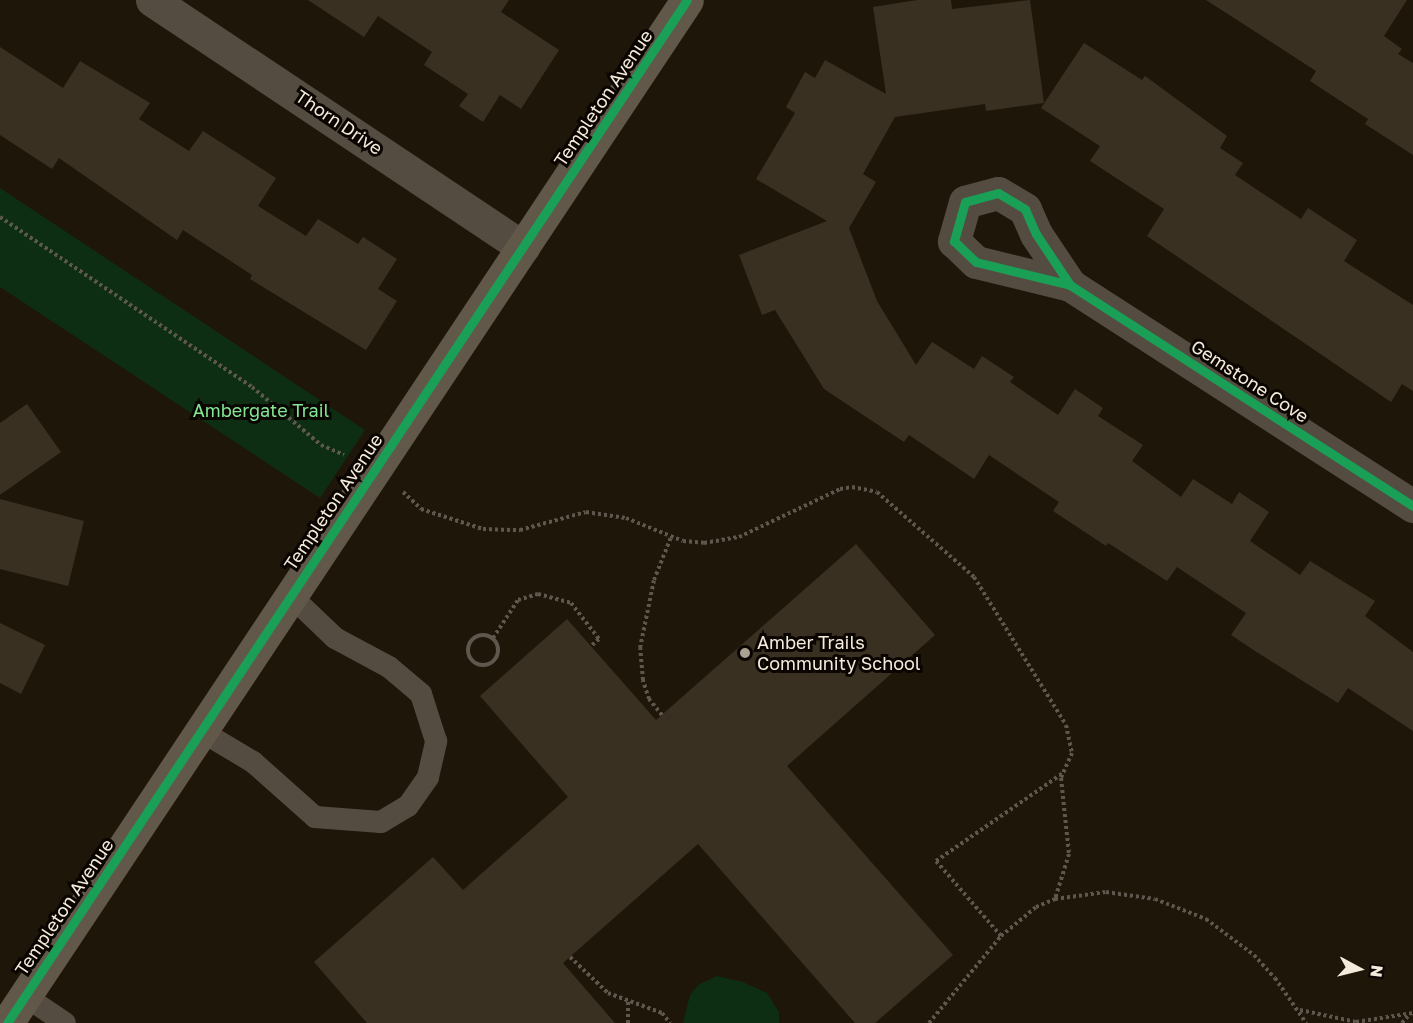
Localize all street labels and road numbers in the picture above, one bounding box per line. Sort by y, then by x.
street label: Templeton Avenue [549,26,657,170]
street label: Thorn Drive [291,85,387,159]
street label: Gemstone Cove [1187,335,1313,427]
street label: Templeton Avenue [279,430,387,574]
street label: Templeton Avenue [10,835,118,979]

